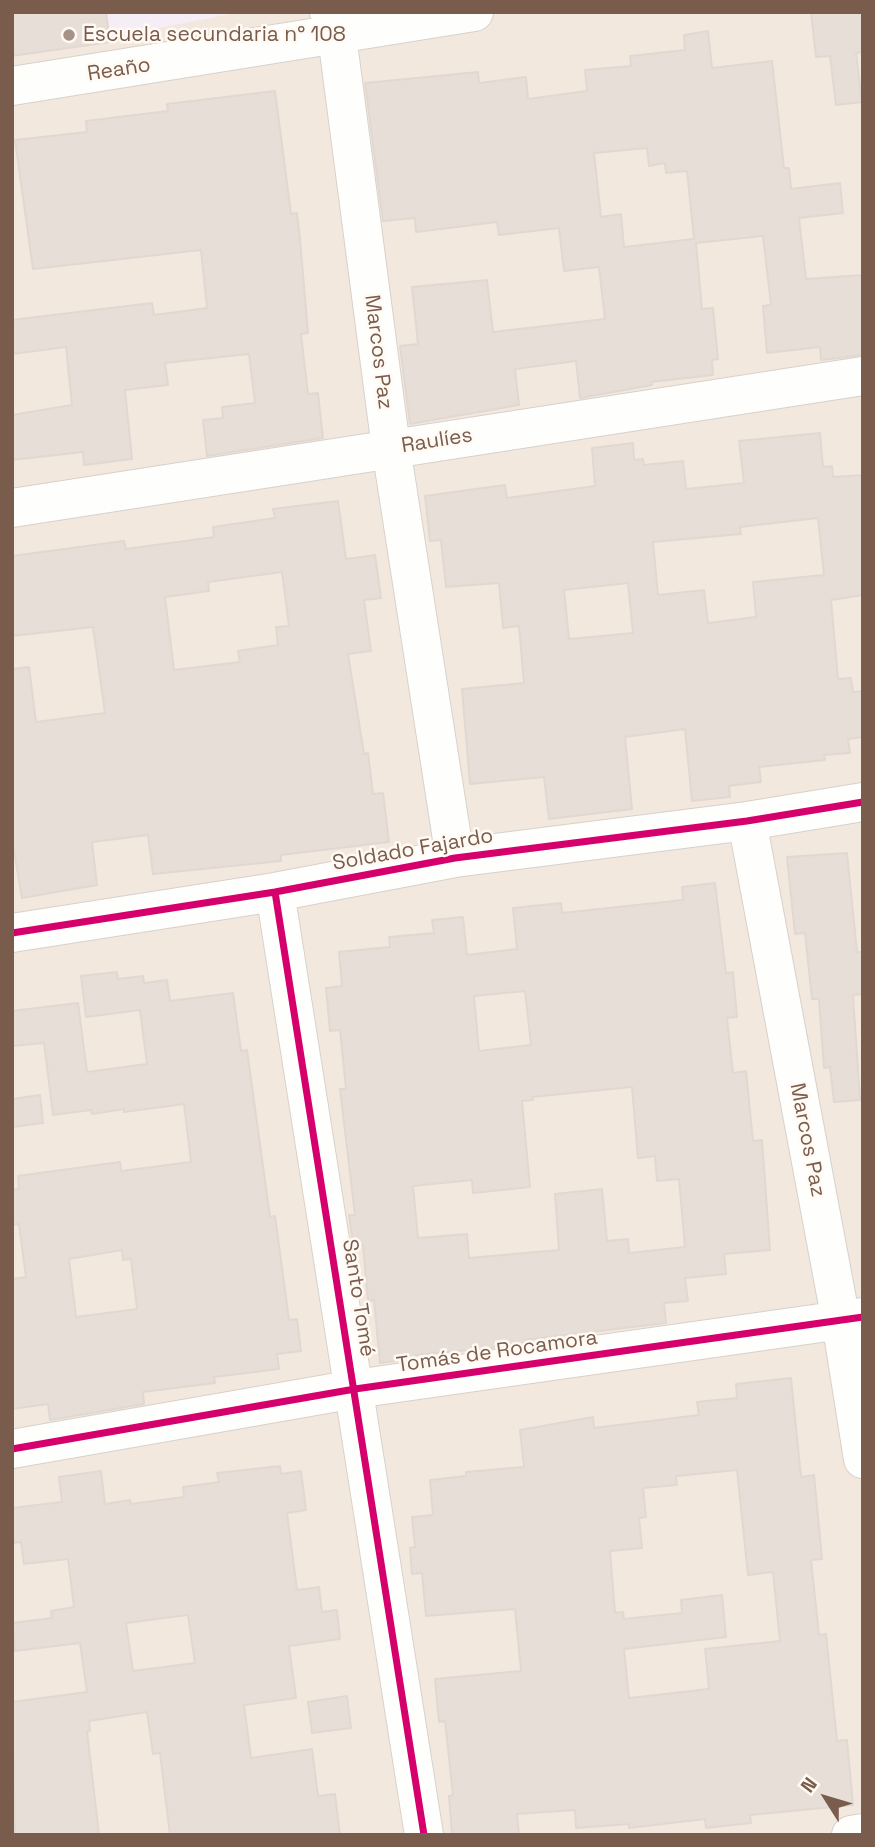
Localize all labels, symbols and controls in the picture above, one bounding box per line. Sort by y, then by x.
place label: Escuela secundaria n° 108 [83,22,346,48]
marker: Escuela secundaria n° 108 [61,27,77,43]
street label: Reaño [86,53,152,87]
street label: Marcos Paz [358,293,398,411]
street label: Raulíes [400,423,474,459]
street label: Soldado Fajardo [331,823,495,877]
street label: Marcos Paz [784,1081,830,1199]
street label: Santo Tomé [336,1237,380,1359]
street label: Tomás de Rocamora [395,1325,599,1379]
north arrow [791,1763,861,1833]
text: N [795,1772,823,1798]

